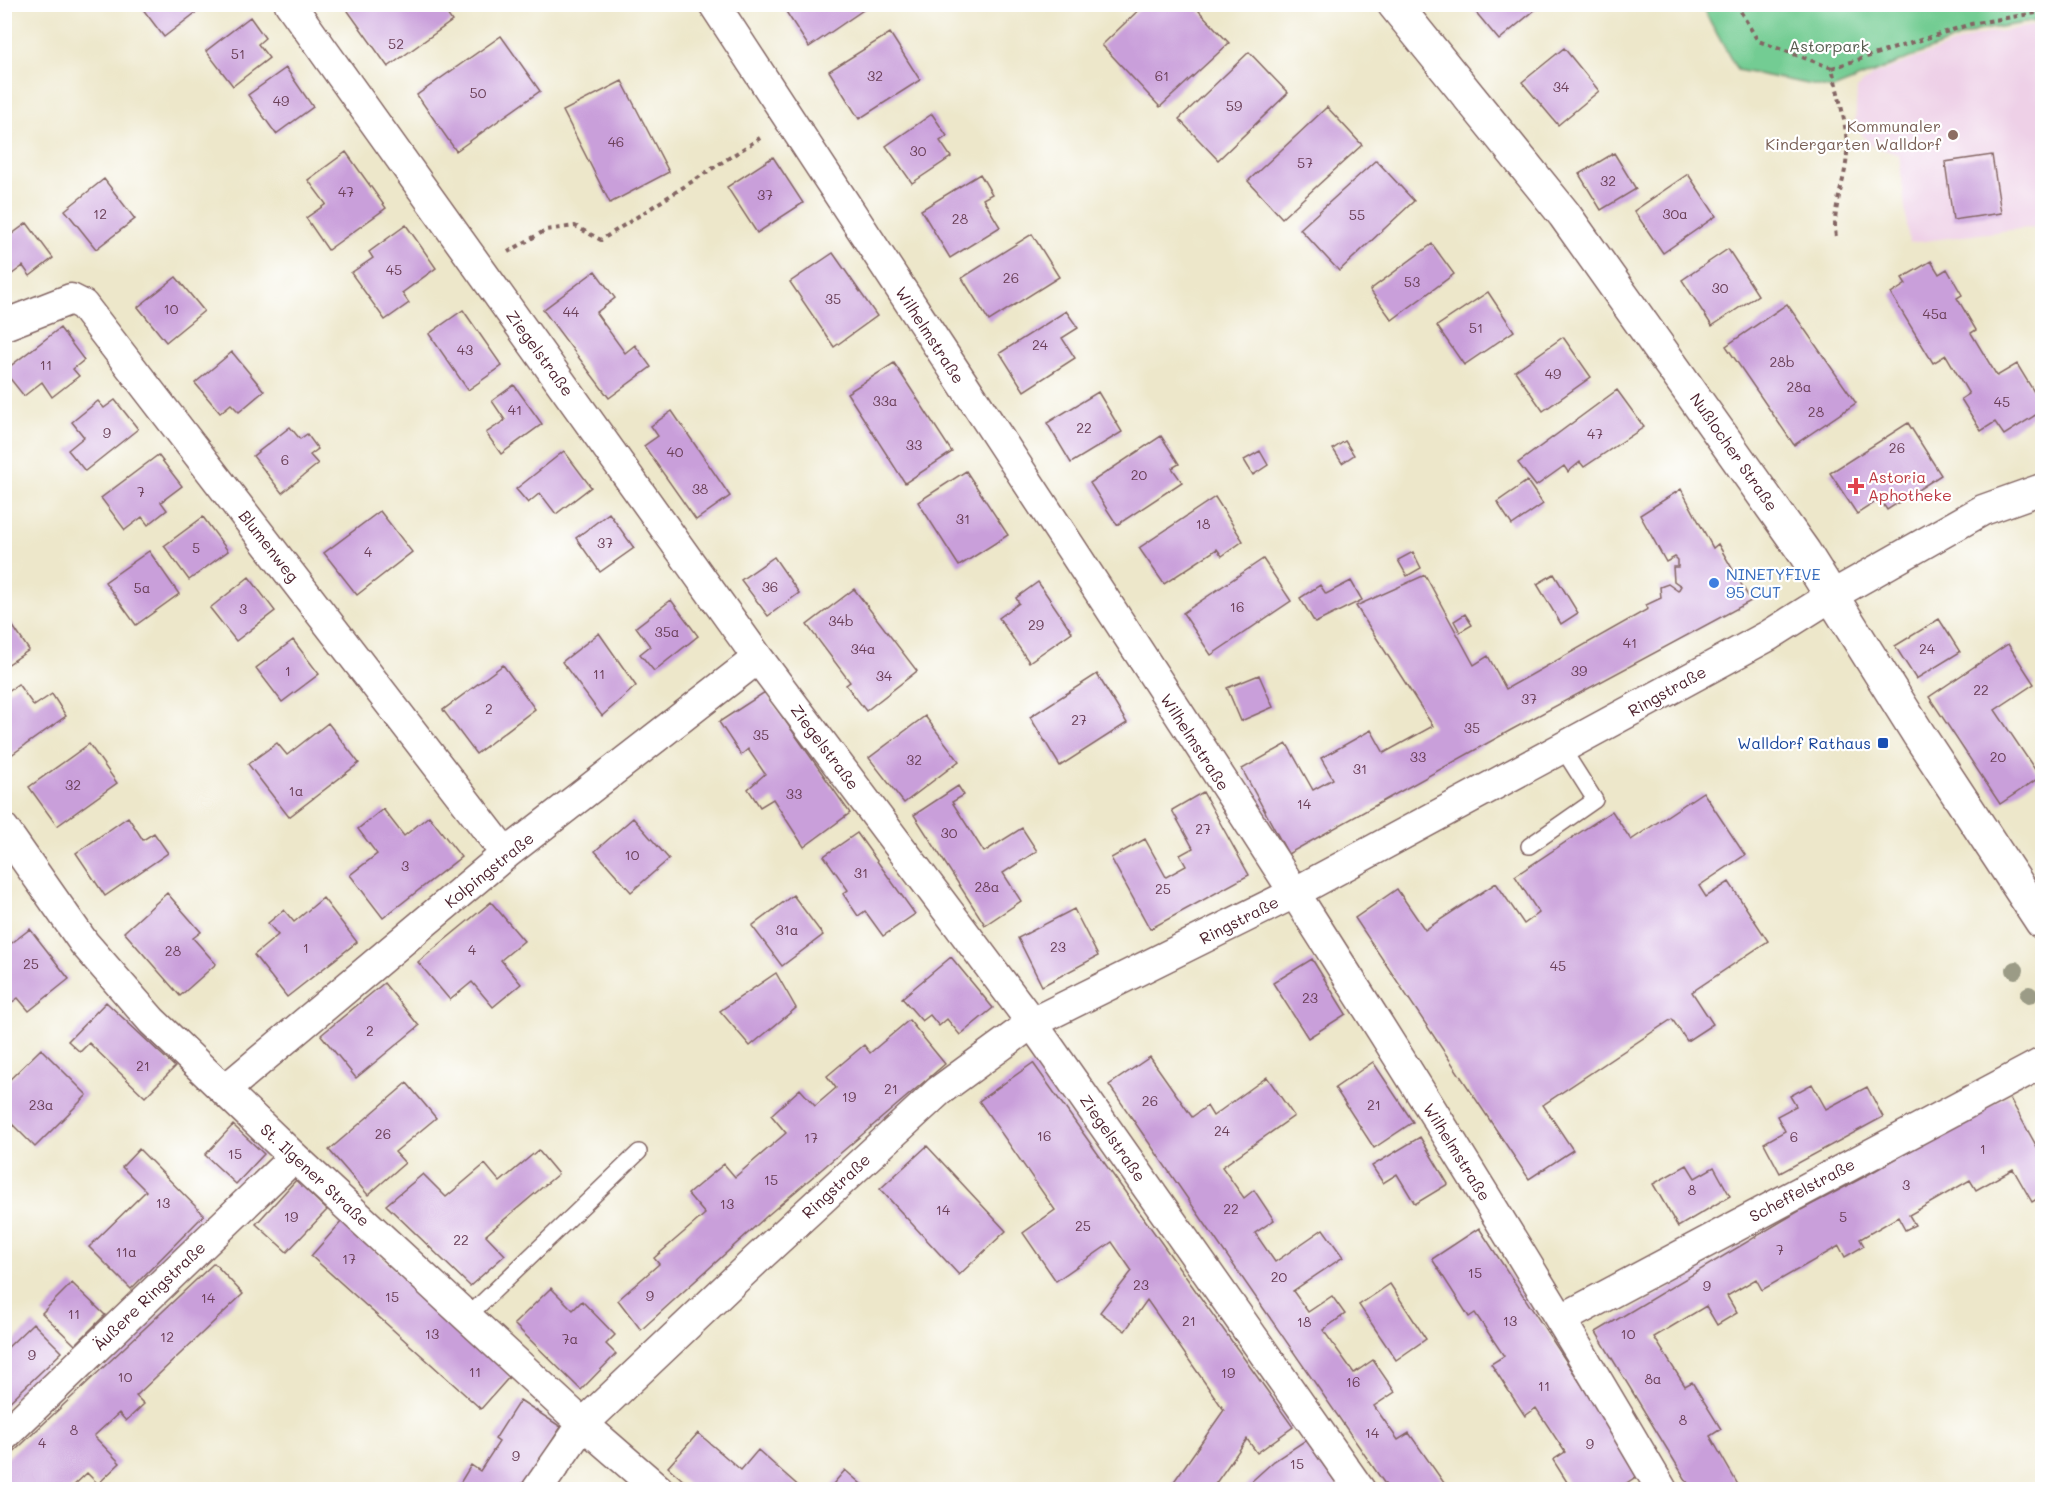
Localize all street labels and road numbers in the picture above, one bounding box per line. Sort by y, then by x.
street label: Wilhelmstraße [891,282,970,387]
street label: Ziegelstraße [502,305,579,400]
street label: Nußlocher Straße [1686,388,1783,515]
street label: Blumenweg [235,505,304,586]
street label: Ringstraße [1624,660,1710,721]
street label: Wilhelmstraße [1156,689,1235,794]
street label: Ziegelstraße [786,700,864,794]
street label: Kolpingstraße [440,827,538,912]
street label: Ringstraße [1196,891,1282,948]
street label: Ziegelstraße [1076,1090,1151,1185]
street label: Wilhelmstraße [1419,1099,1496,1205]
street label: St. Ilgener Straße [256,1118,374,1231]
street label: Ringstraße [797,1149,874,1223]
street label: Scheffelstraße [1745,1153,1858,1226]
street label: Äußere Ringstraße [88,1237,209,1355]

